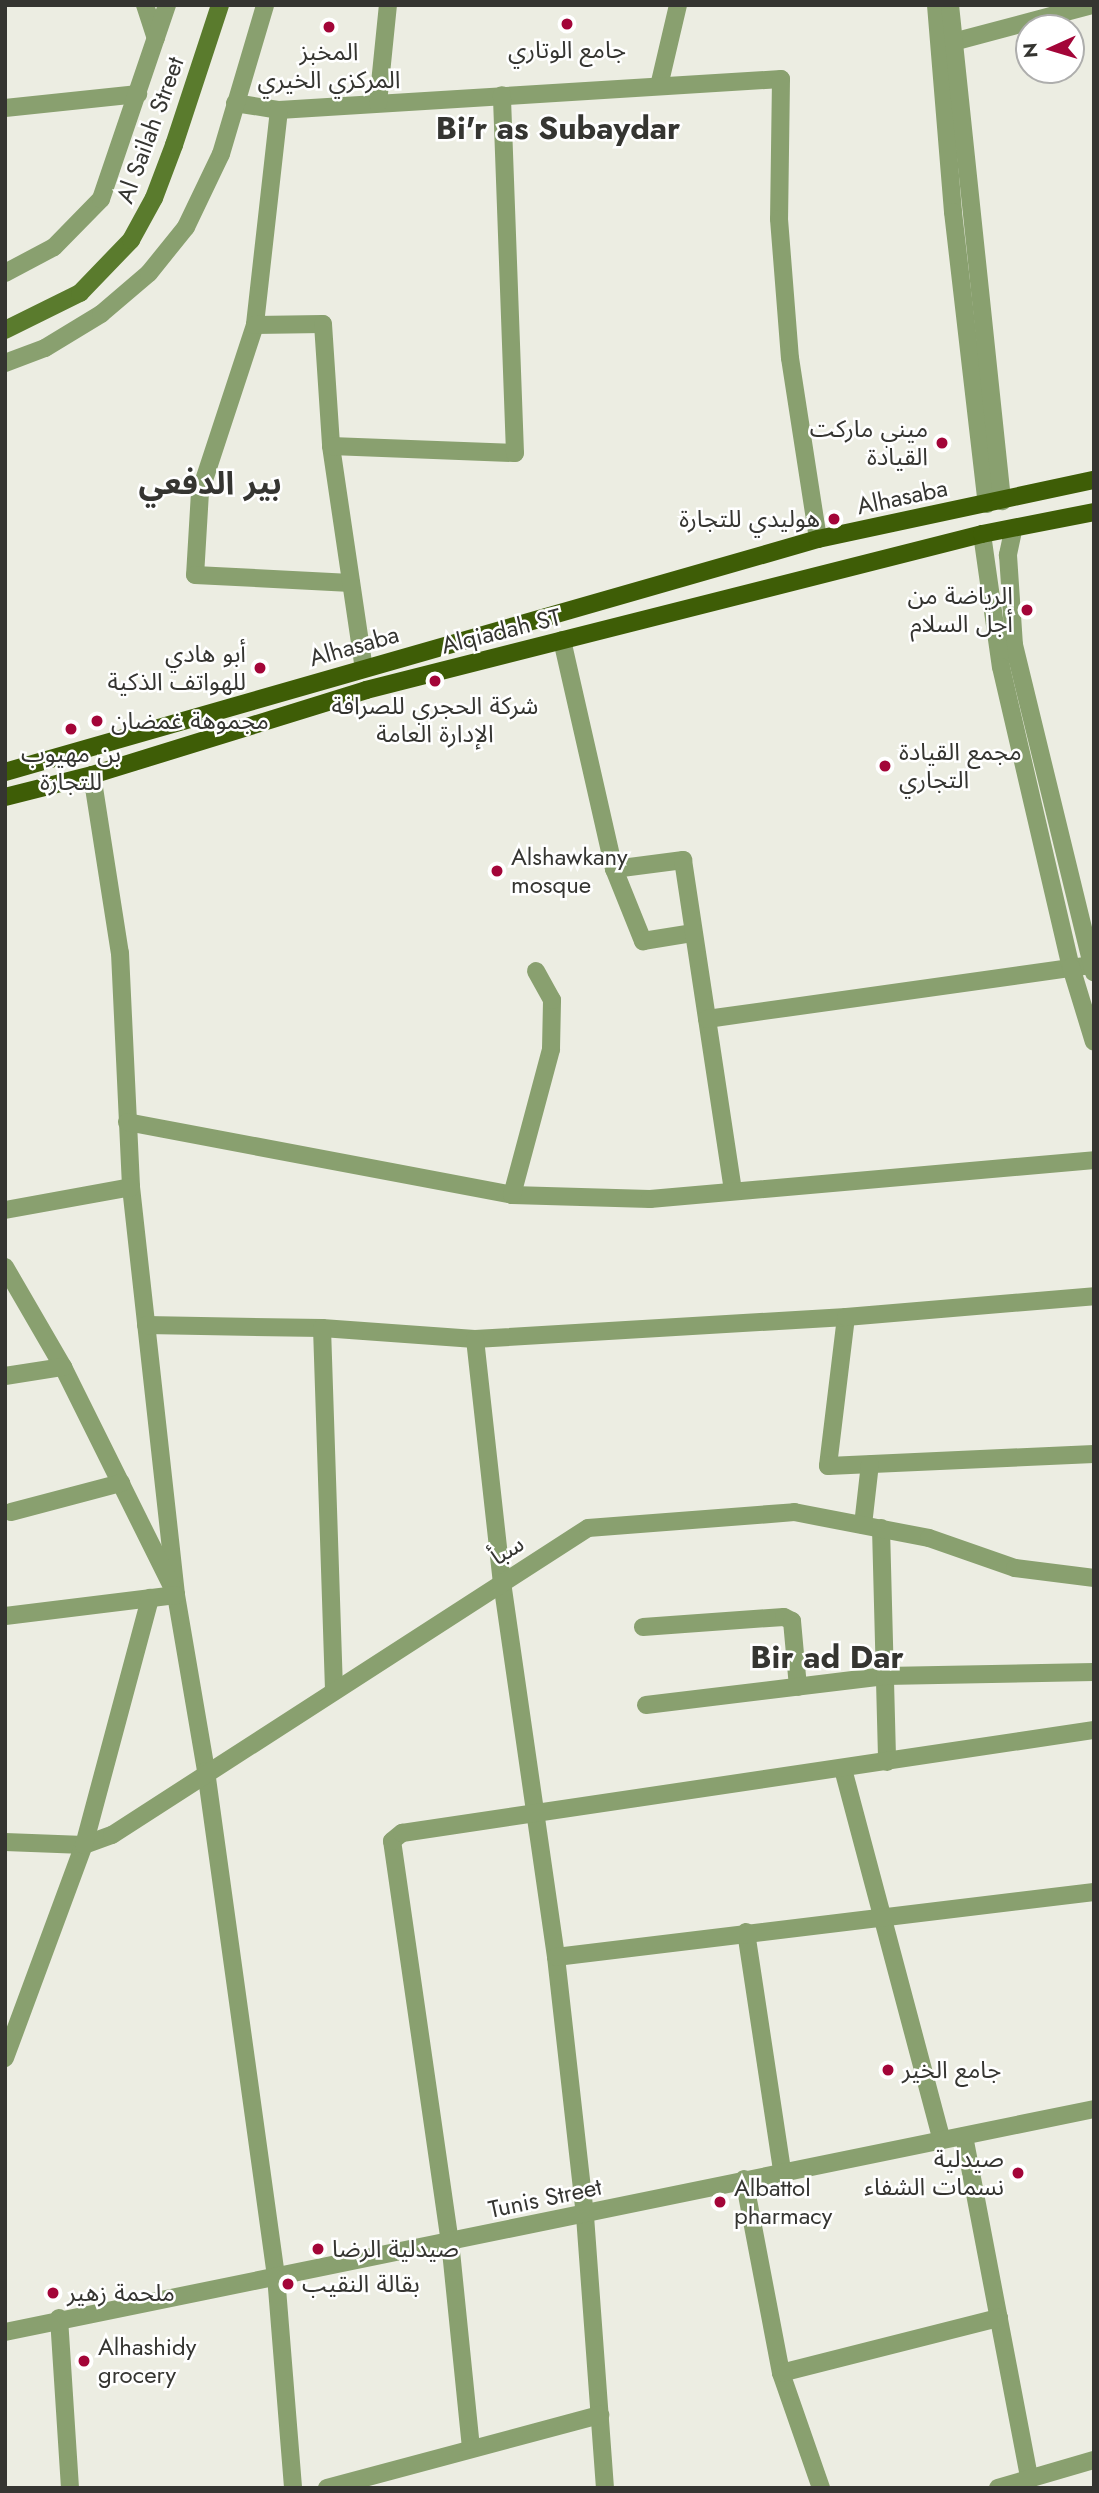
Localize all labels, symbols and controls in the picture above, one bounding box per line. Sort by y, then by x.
north arrow [1015,14,1085,84]
marker: جامع الوتاري [559,16,575,32]
marker: المخبز المركزي الخيري [321,19,337,35]
place label: جامع الوتاري [508,36,626,64]
place label: المخبز المركزي الخيري [257,38,401,94]
text: N [1017,42,1045,59]
street label: Al Sailah Street [110,53,190,207]
district label: Bi'r as Subaydar [436,109,680,147]
place label: ميني ماركت القيادة [810,415,928,471]
marker: ميني ماركت القيادة [934,435,950,451]
district label: بير الدفعي [138,464,282,502]
street label: Alhasaba [854,473,950,521]
place label: هوليدي للتجارة [679,505,820,533]
marker: هوليدي للتجارة [826,511,842,527]
place label: الرياضة من أجل السلام [907,582,1013,638]
street label: Alqiadah ST [438,602,564,660]
marker: الرياضة من أجل السلام [1019,602,1035,618]
street label: Alhasaba [306,619,402,673]
place label: أبو هادي للهواتف الذكية [107,640,246,696]
marker: أبو هادي للهواتف الذكية [252,660,268,676]
marker: شركة الحجري للصرافة الإدارة العامة [427,673,443,689]
place label: شركة الحجري للصرافة الإدارة العامة [332,692,538,748]
place label: مجموهة غمضان [111,707,269,735]
marker: مجموهة غمضان [89,713,105,729]
marker: بن مهيوب للتجارة [63,721,79,737]
place label: مجمع القيادة التجاري [899,738,1022,794]
place label: بن مهيوب للتجارة [21,740,121,796]
marker: مجمع القيادة التجاري [877,758,893,774]
place label: Alshawkany mosque [511,843,628,899]
marker: Alshawkany mosque [489,863,505,879]
street label: سبأ [485,1529,529,1571]
district label: Bir ad Dar [750,1638,904,1676]
place label: جامع الخير [902,2056,1001,2084]
marker: جامع الخير [880,2062,896,2078]
place label: صيدلية نسمات الشفاء [864,2145,1004,2201]
marker: صيدلية نسمات الشفاء [1010,2165,1026,2181]
street label: Tunis Street [486,2172,604,2224]
place label: Albattol pharmacy [734,2174,832,2230]
marker: Albattol pharmacy [712,2194,728,2210]
place label: صيدلية الرضا [332,2235,459,2263]
marker: صيدلية الرضا [310,2241,326,2257]
place label: بقالة النقيب [302,2270,420,2298]
marker: بقالة النقيب [280,2276,296,2292]
place label: ملحمة زهير [67,2279,175,2307]
marker: ملحمة زهير [45,2285,61,2301]
place label: Alhashidy grocery [98,2333,196,2389]
marker: Alhashidy grocery [76,2353,92,2369]

